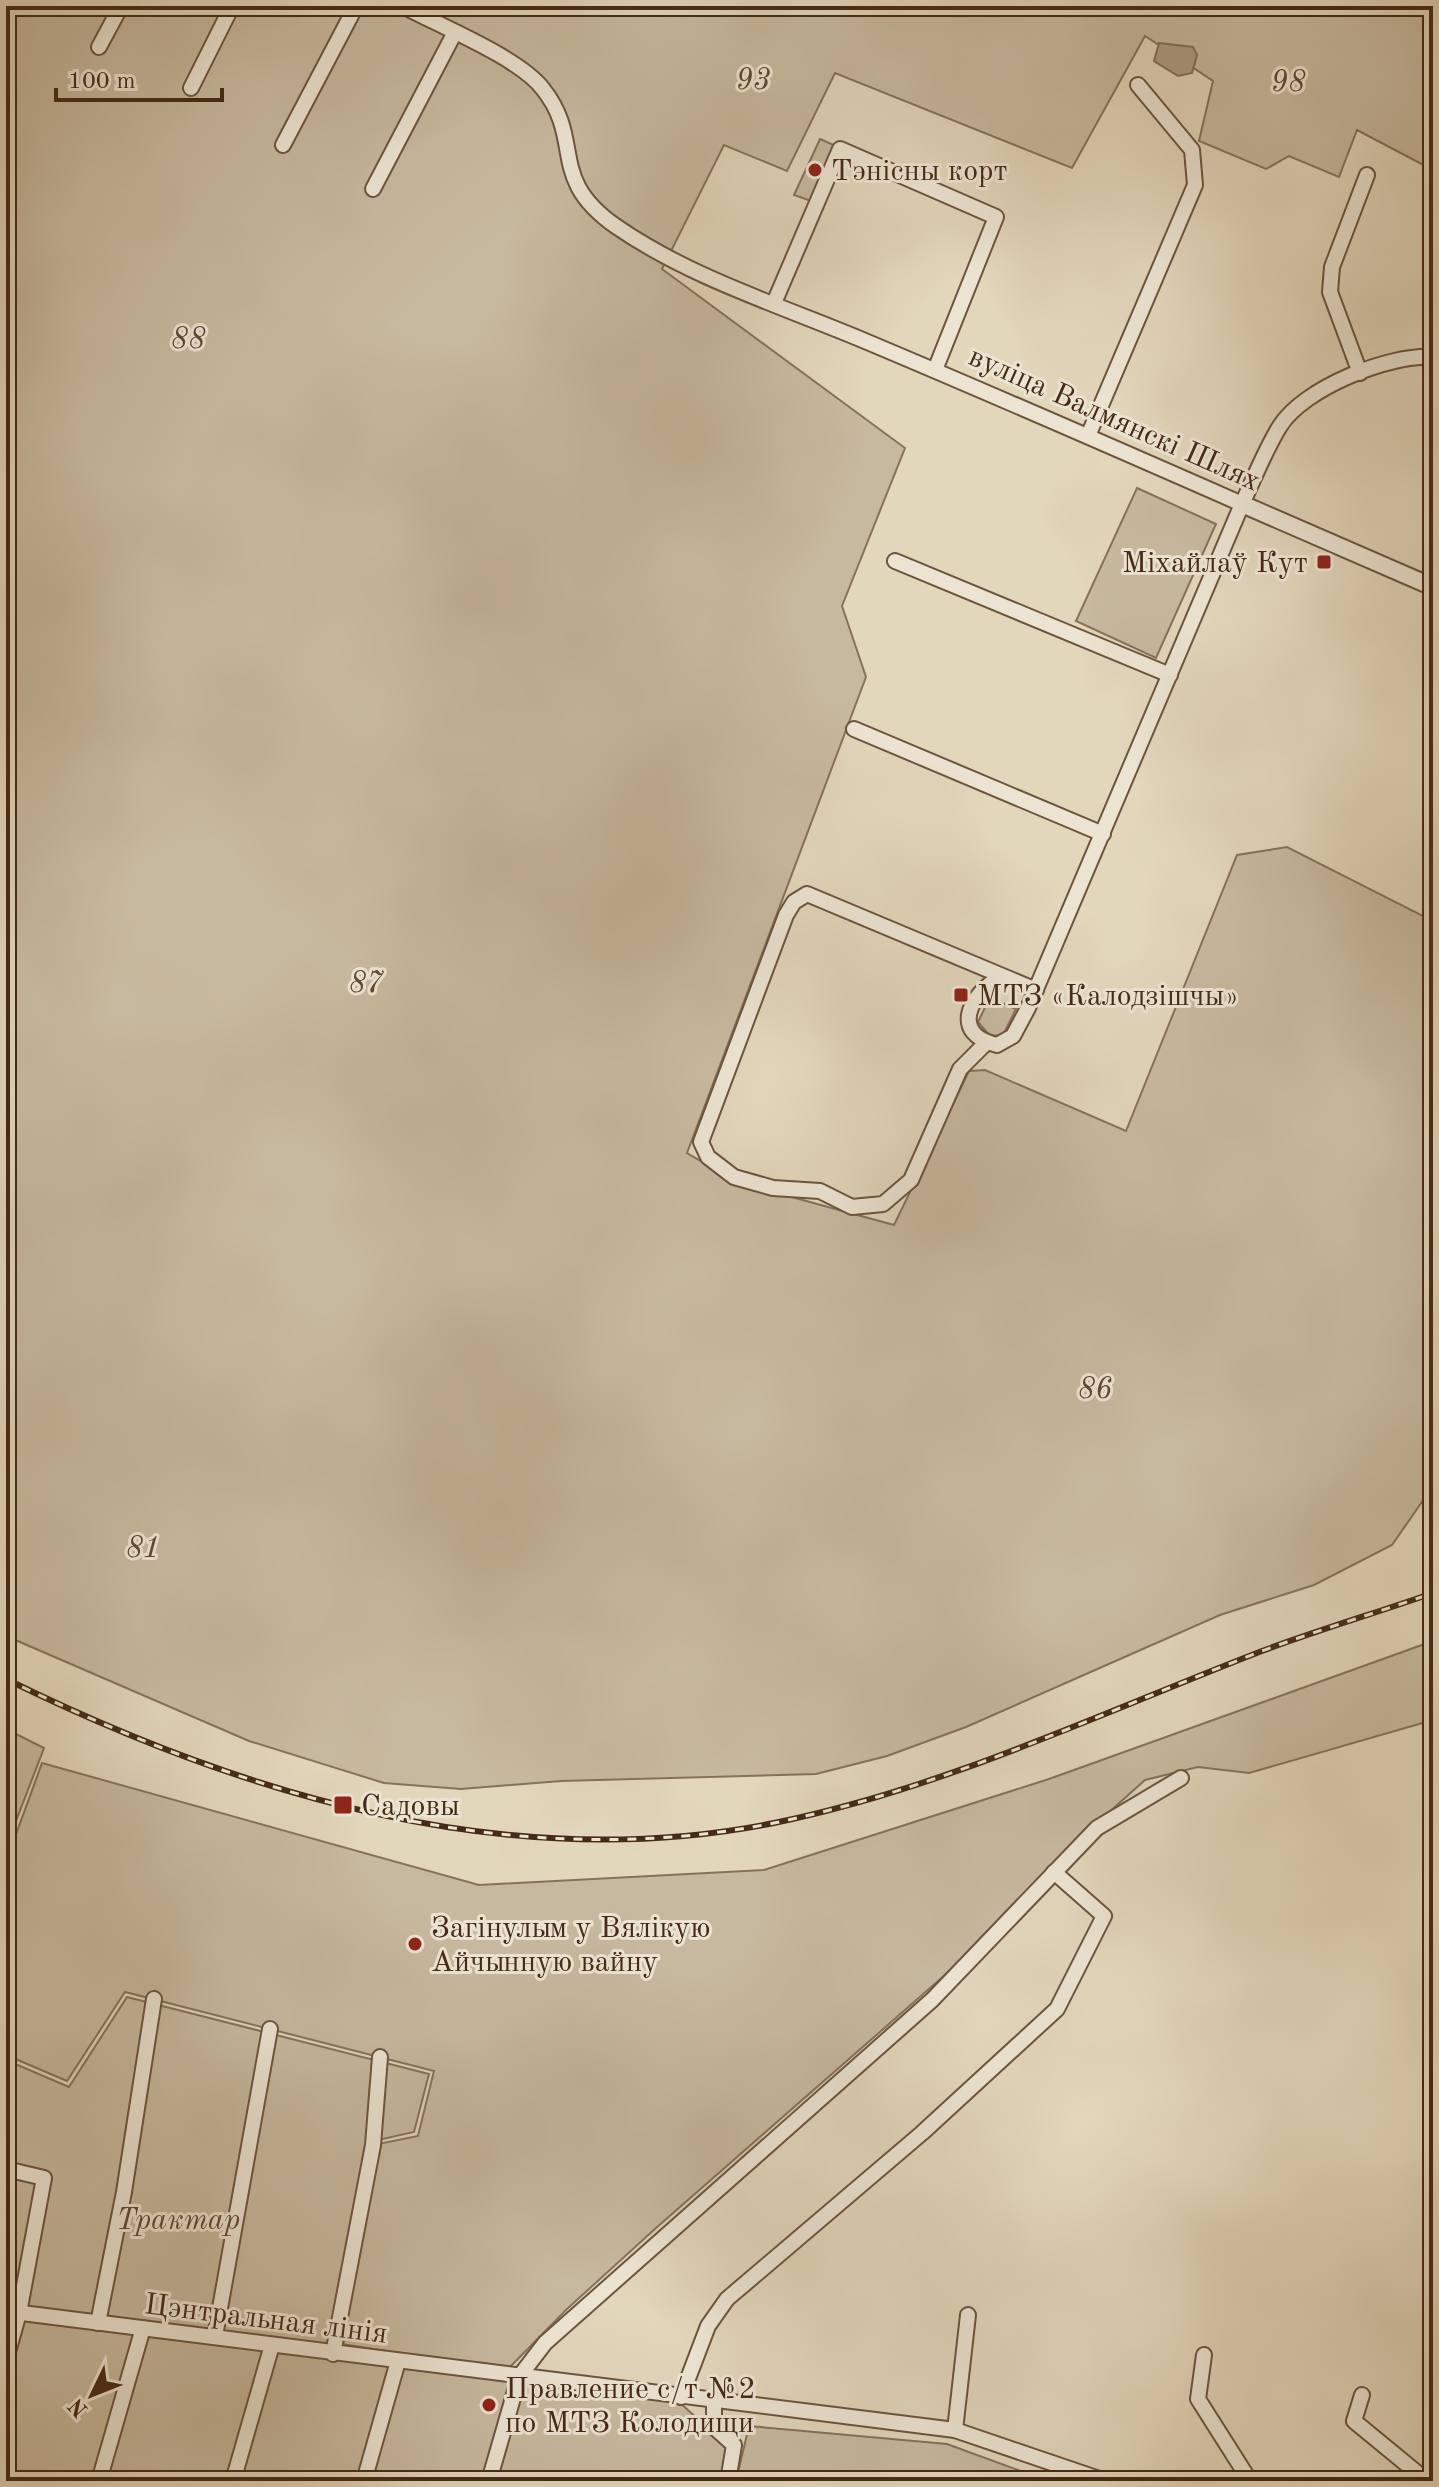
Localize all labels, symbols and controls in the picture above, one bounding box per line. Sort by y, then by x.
scale bar [56,52,222,102]
park label: 93 [736,66,770,96]
park label: 98 [1271,68,1306,98]
text: 100 m [68,70,136,94]
place label: Тэнісны корт [831,157,1008,187]
marker: Тэнісны корт [806,161,824,179]
park label: 88 [171,325,206,355]
street label: вуліца Валмянскі Шлях [964,342,1264,498]
place label: Міхайлаў Кут [1122,549,1308,579]
marker: Міхайлаў Кут [1315,553,1333,571]
park label: 87 [349,969,384,999]
place label: МТЗ «Калодзішчы» [977,982,1239,1012]
marker: МТЗ «Калодзішчы» [952,986,970,1004]
park label: 86 [1078,1375,1112,1405]
park label: 81 [126,1534,160,1564]
place label: Садовы [361,1792,460,1822]
marker: Садовы [332,1794,354,1816]
place label: Загінулым у Вялікую Айчынную вайну [431,1914,710,1978]
marker: Загінулым у Вялікую Айчынную вайну [406,1935,424,1953]
park label: Трактар [116,2206,240,2236]
street label: Цэнтральная лінія [143,2290,389,2350]
north arrow [52,2355,132,2435]
place label: Правление с/т №2 по МТЗ Колодищи [505,2375,756,2439]
text: N [65,2393,93,2421]
marker: Правление с/т №2 по МТЗ Колодищи [480,2396,498,2414]

